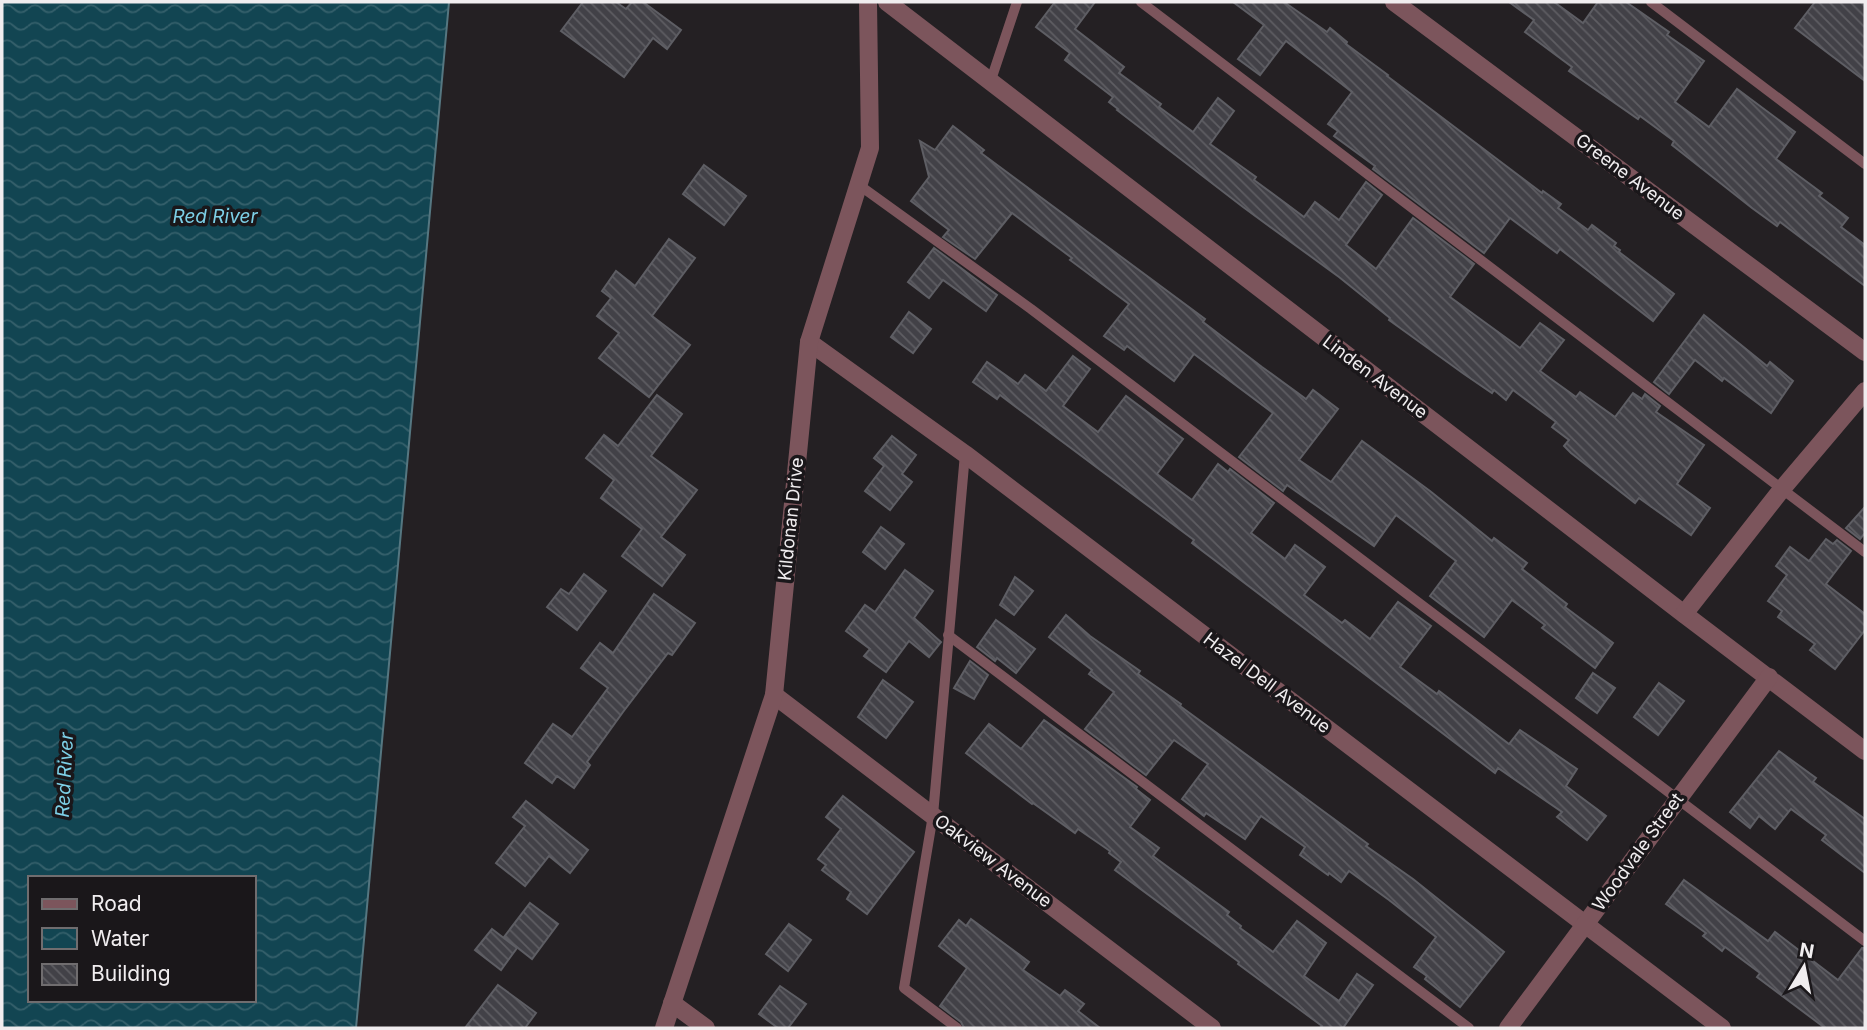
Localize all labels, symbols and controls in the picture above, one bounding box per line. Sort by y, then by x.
street label: Greene Avenue [1572,129,1689,224]
water label: Red River [172,205,258,228]
street label: Linden Avenue [1319,330,1432,423]
street label: Kildonan Drive [774,456,807,582]
street label: Hazel Dell Avenue [1200,628,1335,737]
water label: Red River [51,731,78,818]
street label: Woodvale Street [1588,789,1687,915]
street label: Oakview Avenue [931,810,1056,912]
legend [28,876,256,1002]
text: Road [91,891,142,916]
text: Water [91,926,149,951]
north arrow [1769,932,1839,1002]
text: N [1798,938,1816,963]
text: Building [91,961,171,986]

